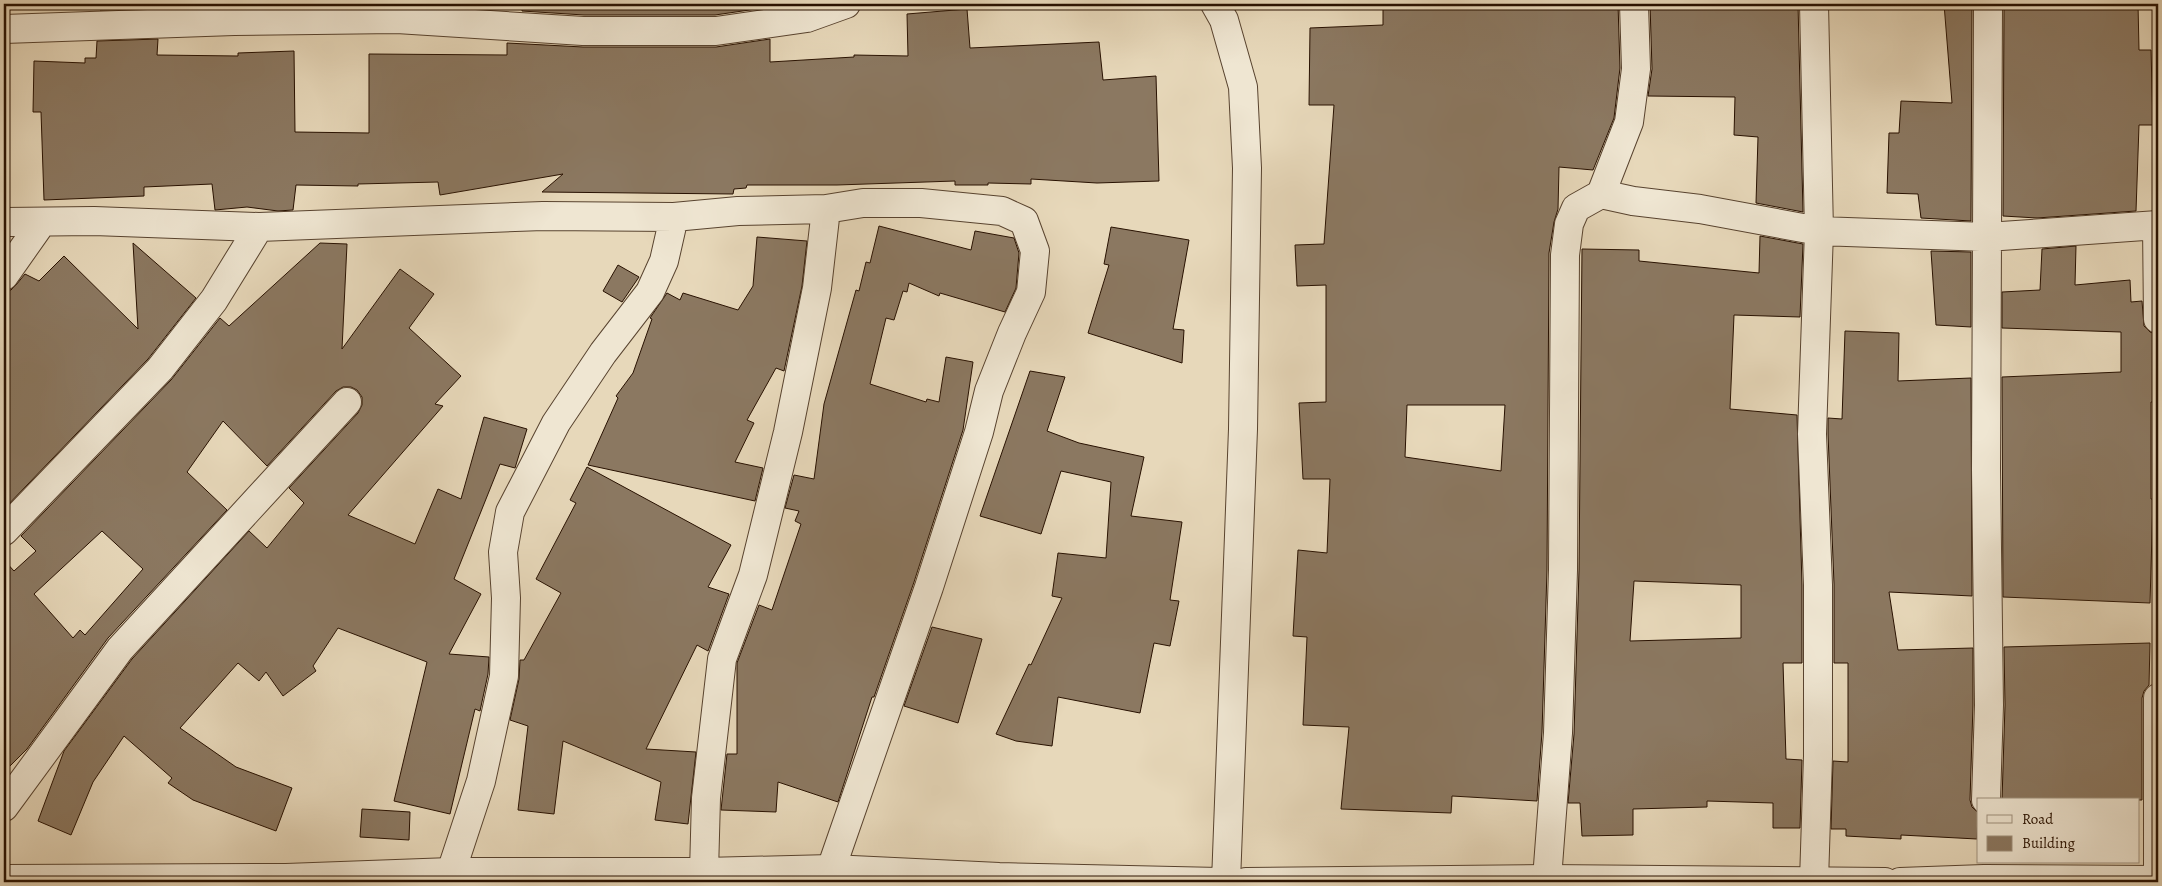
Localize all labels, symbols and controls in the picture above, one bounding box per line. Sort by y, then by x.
legend [1977,798,2140,864]
text: Road [2022,809,2054,829]
text: Building [2022,833,2075,853]

